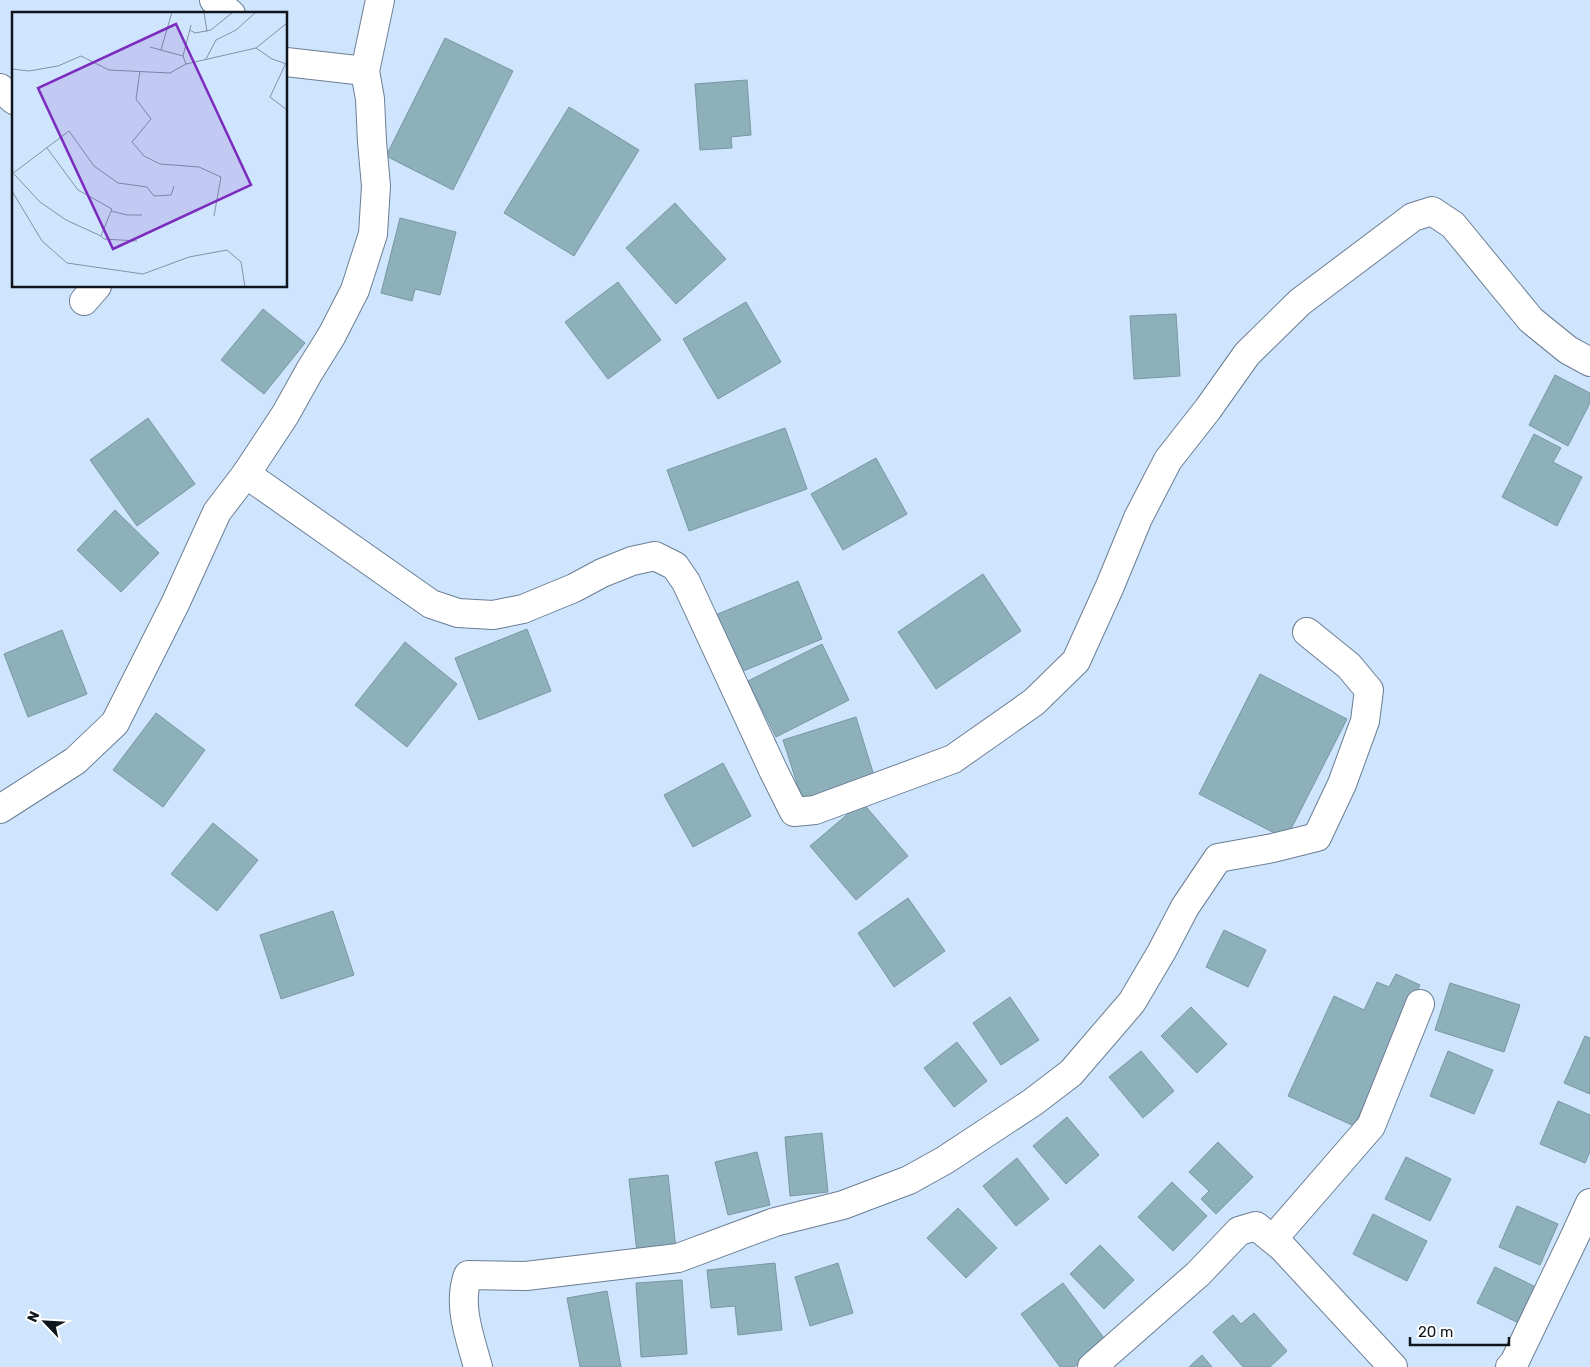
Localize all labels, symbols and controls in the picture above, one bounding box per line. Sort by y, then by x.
inset map [12,12,288,288]
north arrow [20,1297,70,1347]
text: N [24,1309,44,1325]
scale bar [1410,1314,1509,1346]
text: 20 m [1418,1323,1453,1341]

